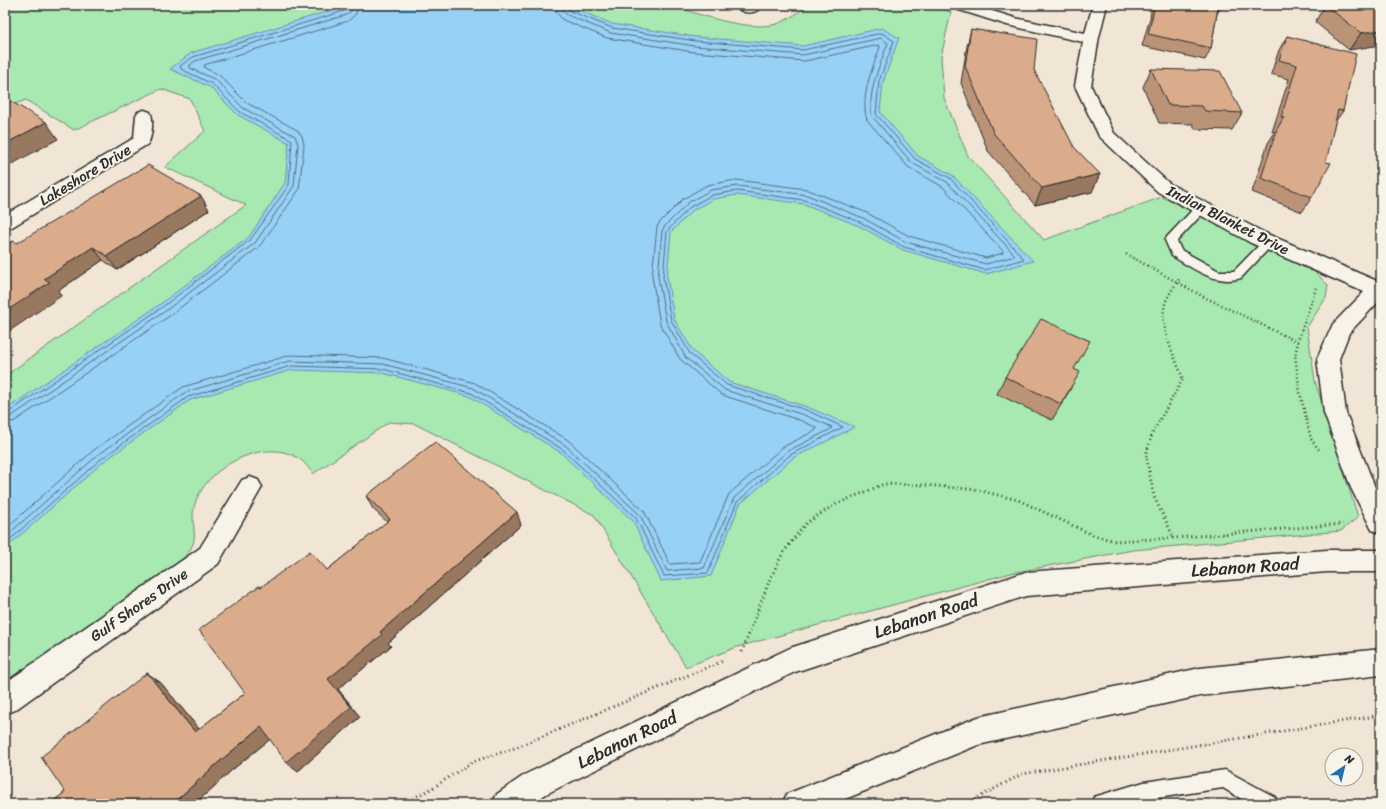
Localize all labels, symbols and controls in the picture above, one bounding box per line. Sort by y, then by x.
street label: Lakeshore Drive [34,137,136,213]
street label: Indian Blanket Drive [1161,177,1294,262]
street label: Lebanon Road [1190,547,1302,587]
street label: Gulf Shores Drive [84,561,194,649]
street label: Lebanon Road [870,584,984,648]
street label: Lebanon Road [571,701,684,778]
north arrow [1324,747,1364,787]
text: N [1340,749,1358,769]

